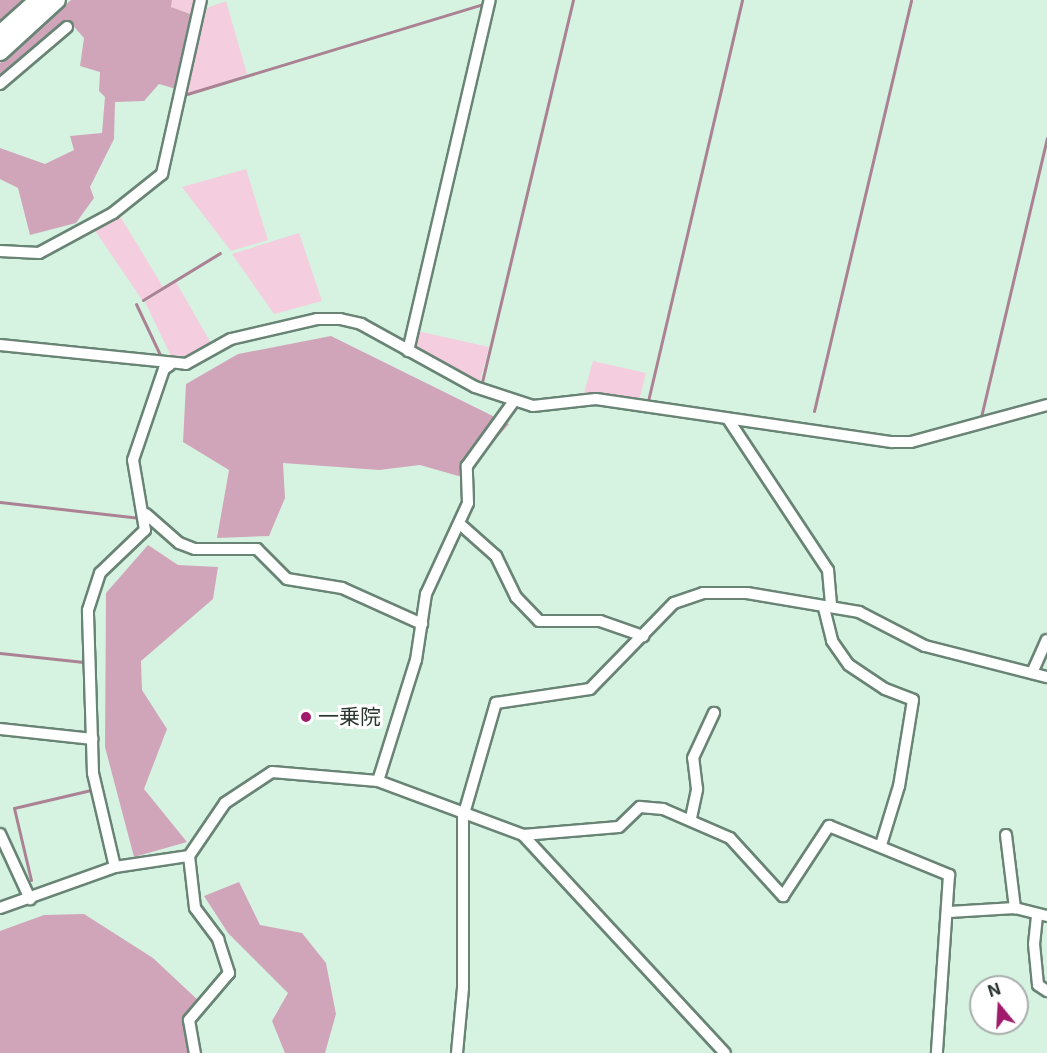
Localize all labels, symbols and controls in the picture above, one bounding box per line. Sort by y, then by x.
place label: 一乗院 [318,704,381,730]
marker: 一乗院 [299,710,313,724]
north arrow [969,975,1029,1035]
text: N [985,978,1003,1001]

